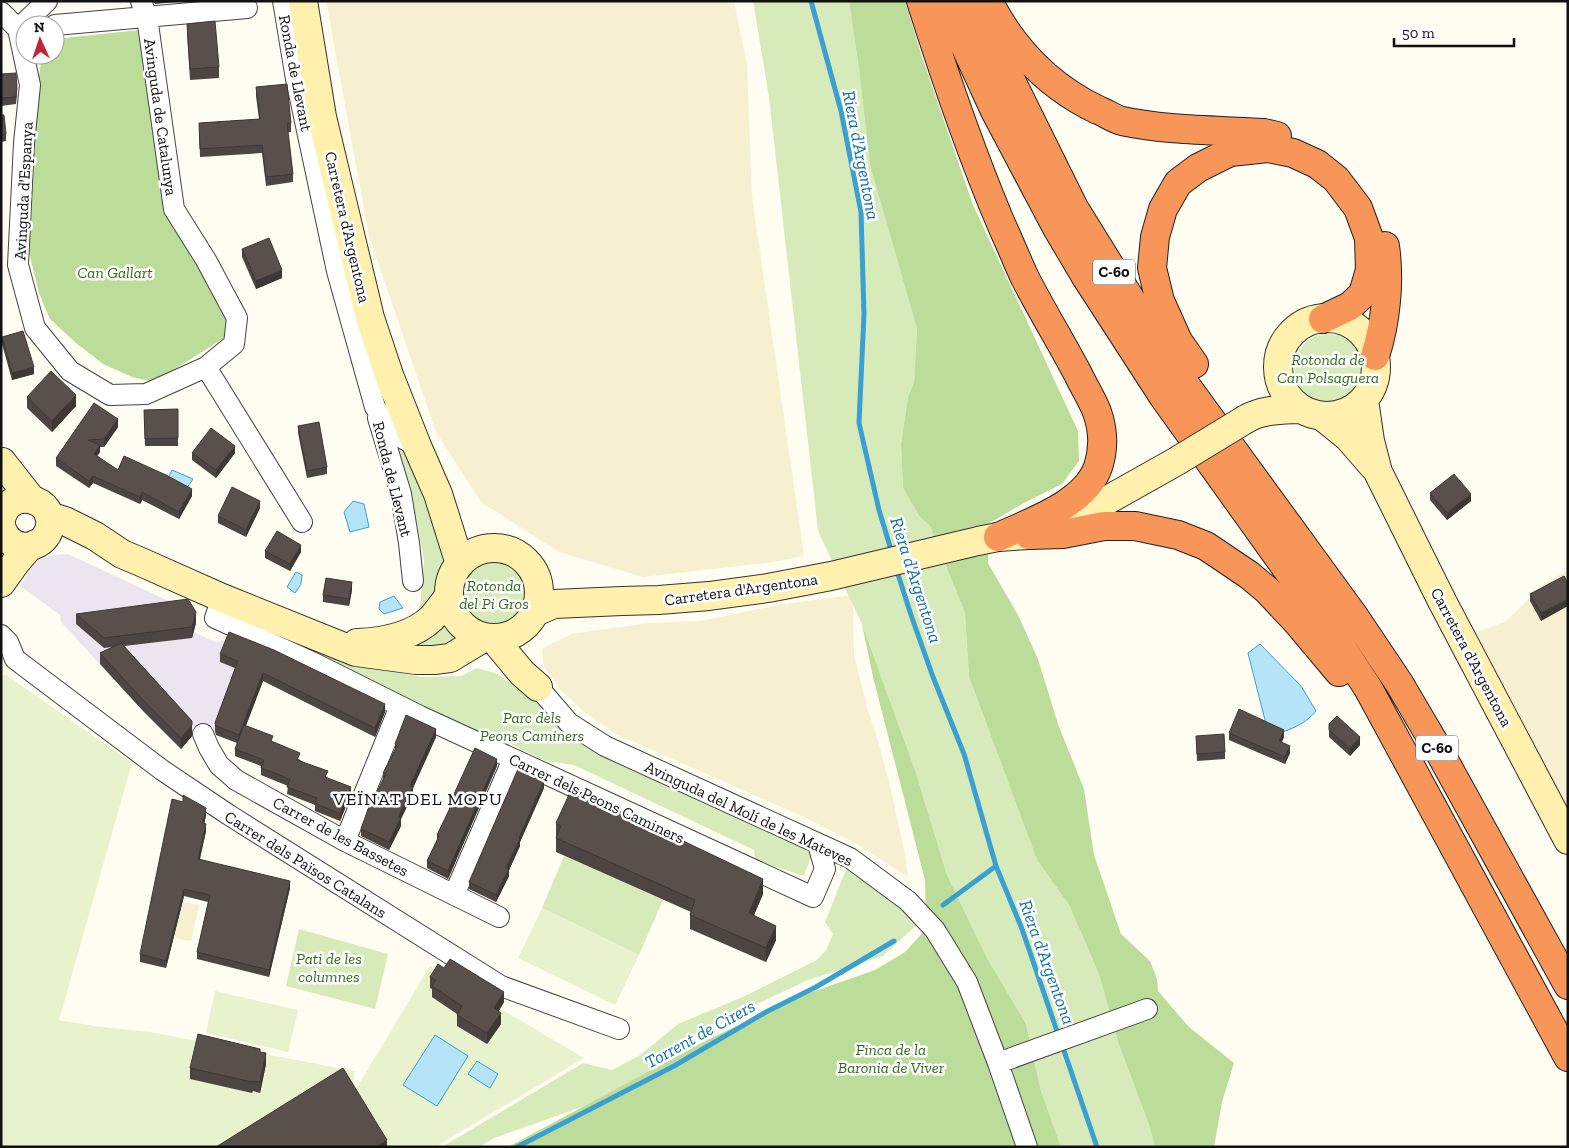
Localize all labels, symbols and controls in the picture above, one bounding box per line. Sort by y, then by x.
street label: Ronda de Llevant [275,13,316,133]
north arrow [15,15,65,65]
scale bar [1394,15,1514,47]
text: N [34,19,45,36]
text: 50 m [1402,24,1435,42]
street label: Avinguda de Catalunya [140,37,181,197]
water label: Riera d'Argentona [838,88,884,222]
street label: Avinguda d'Espanya [10,121,37,261]
street label: Carretera d'Argentona [321,150,374,305]
road number: C-60 [1093,260,1135,284]
park label: Can Gallart [77,263,153,282]
park label: Rotonda de Can Polsaguera [1277,350,1379,387]
street label: Ronda de Llevant [369,419,416,539]
water label: Riera d'Argentona [885,514,947,646]
street label: Carretera d'Argentona [663,569,819,610]
park label: Rotonda del Pi Gros [459,576,529,613]
street label: Carretera d'Argentona [1427,584,1516,730]
park label: Parc dels Peons Caminers [480,708,584,745]
road number: C-60 [1416,736,1458,760]
street label: Carrer dels Peons Caminers [506,749,688,848]
street label: Avinguda del Molí de les Mateves [642,757,856,870]
district label: VEÏNAT DEL MOPU [332,788,503,810]
street label: Carrer de les Bassetes [270,793,412,880]
street label: Carrer dels Països Catalans [221,807,390,922]
water label: Riera d'Argentona [1014,897,1080,1027]
park label: Pati de les columnes [296,949,362,986]
water label: Torrent de Cirers [641,995,759,1073]
park label: Finca de la Baronia de Viver [838,1040,945,1077]

